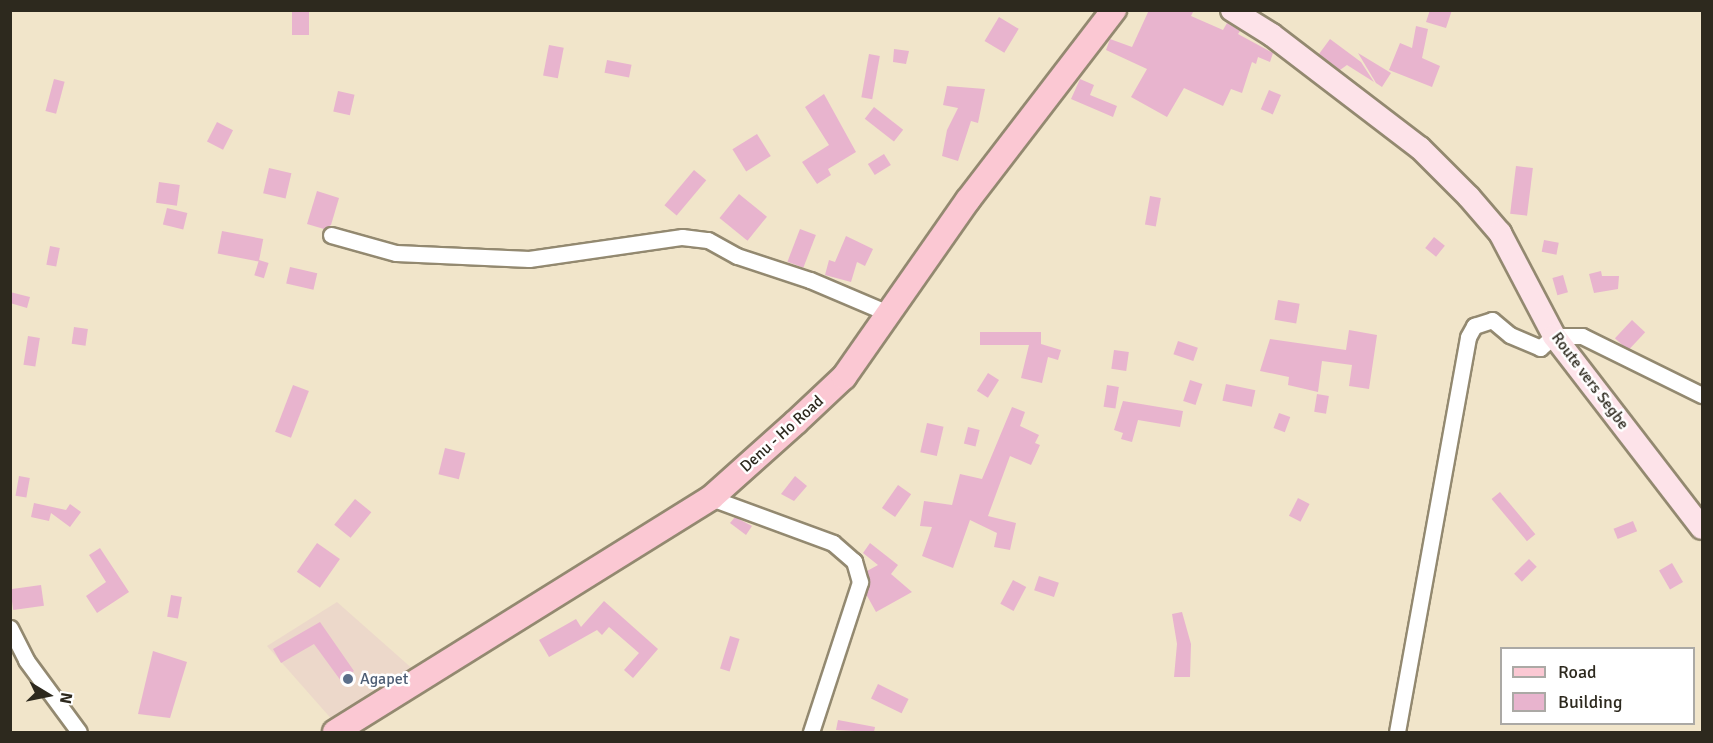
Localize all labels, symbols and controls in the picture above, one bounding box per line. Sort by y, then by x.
street label: Route vers Segbe [1547,329,1633,433]
street label: Denu - Ho Road [736,392,828,476]
legend [1500,647,1695,725]
text: Road [1558,661,1597,683]
north arrow [18,665,78,725]
place label: Agapet [360,669,408,689]
marker: Agapet [341,672,355,686]
text: N [55,691,77,705]
text: Building [1558,691,1622,713]

